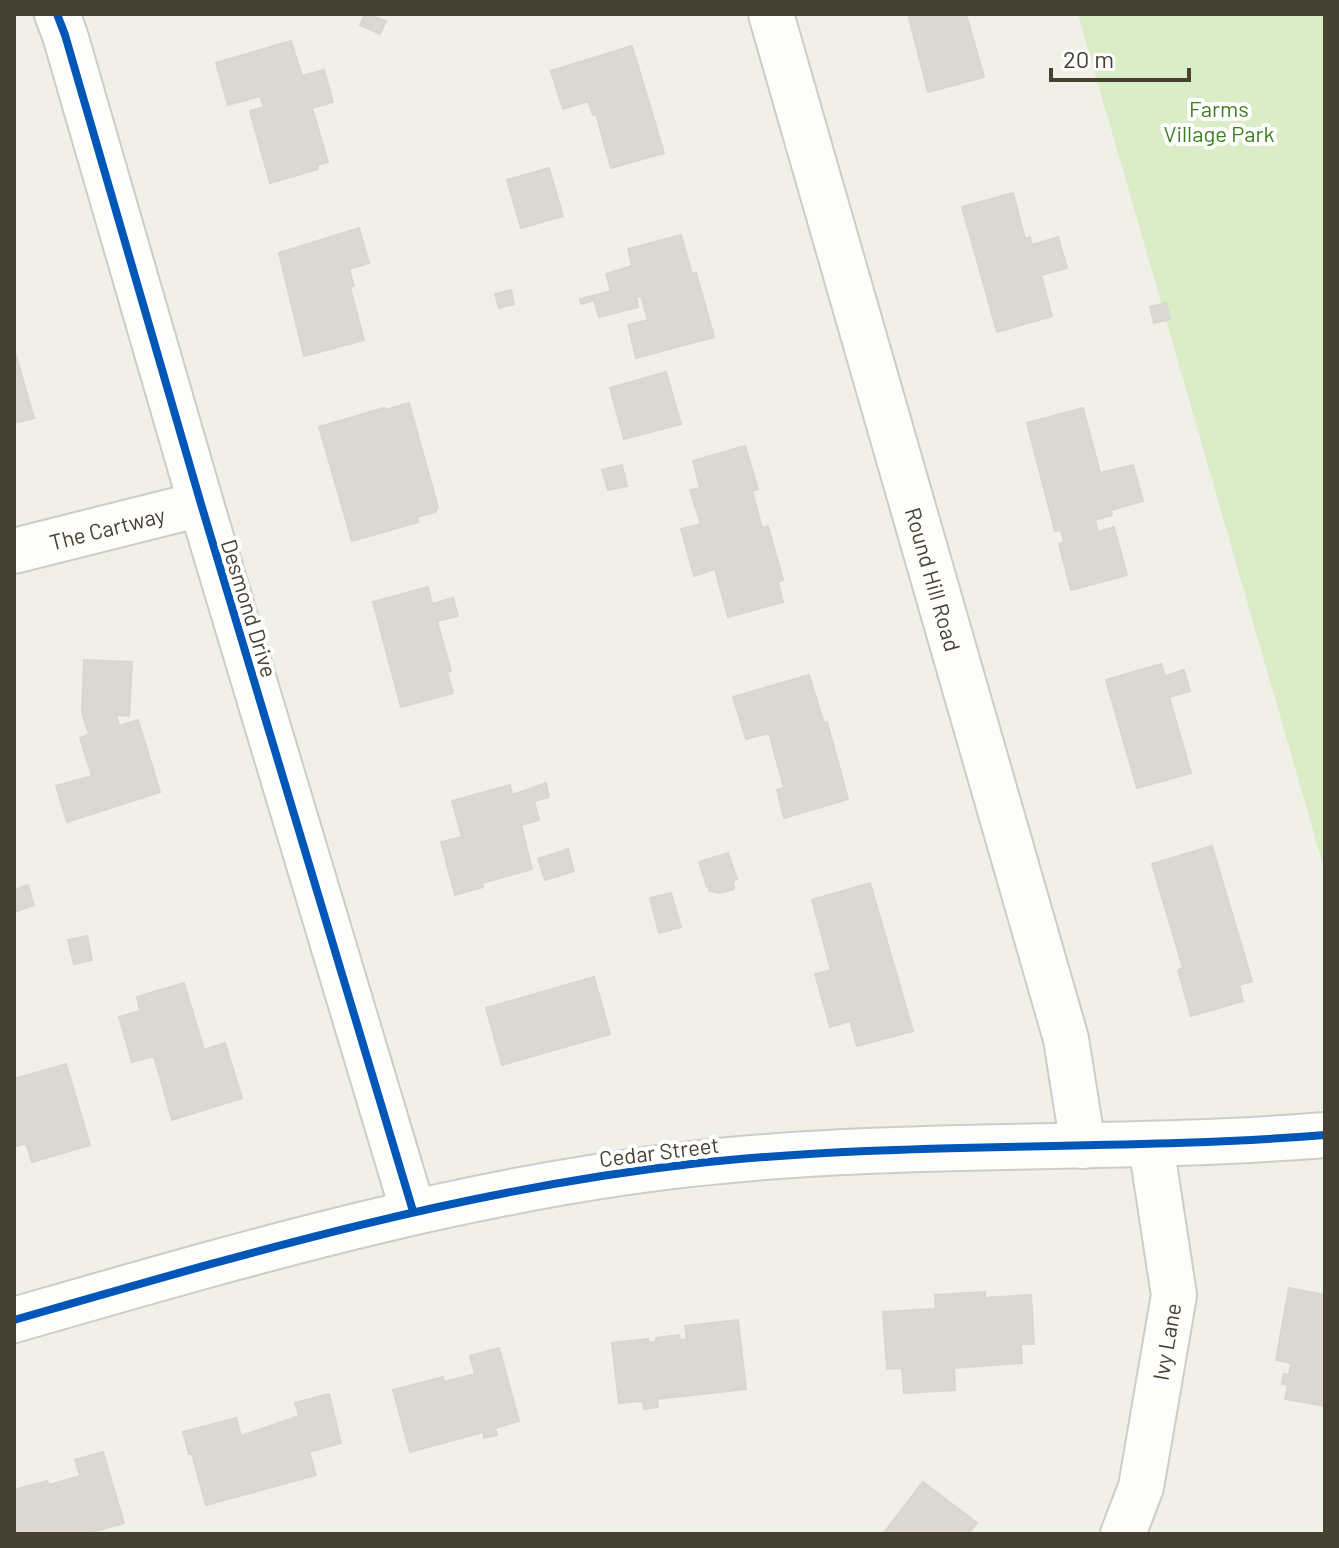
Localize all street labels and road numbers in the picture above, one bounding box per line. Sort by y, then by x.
street label: The Cartway [47,501,168,555]
street label: Round Hill Road [901,504,967,654]
street label: Desmond Drive [217,536,283,680]
street label: Cedar Street [597,1131,721,1171]
street label: Ivy Lane [1147,1301,1185,1382]

